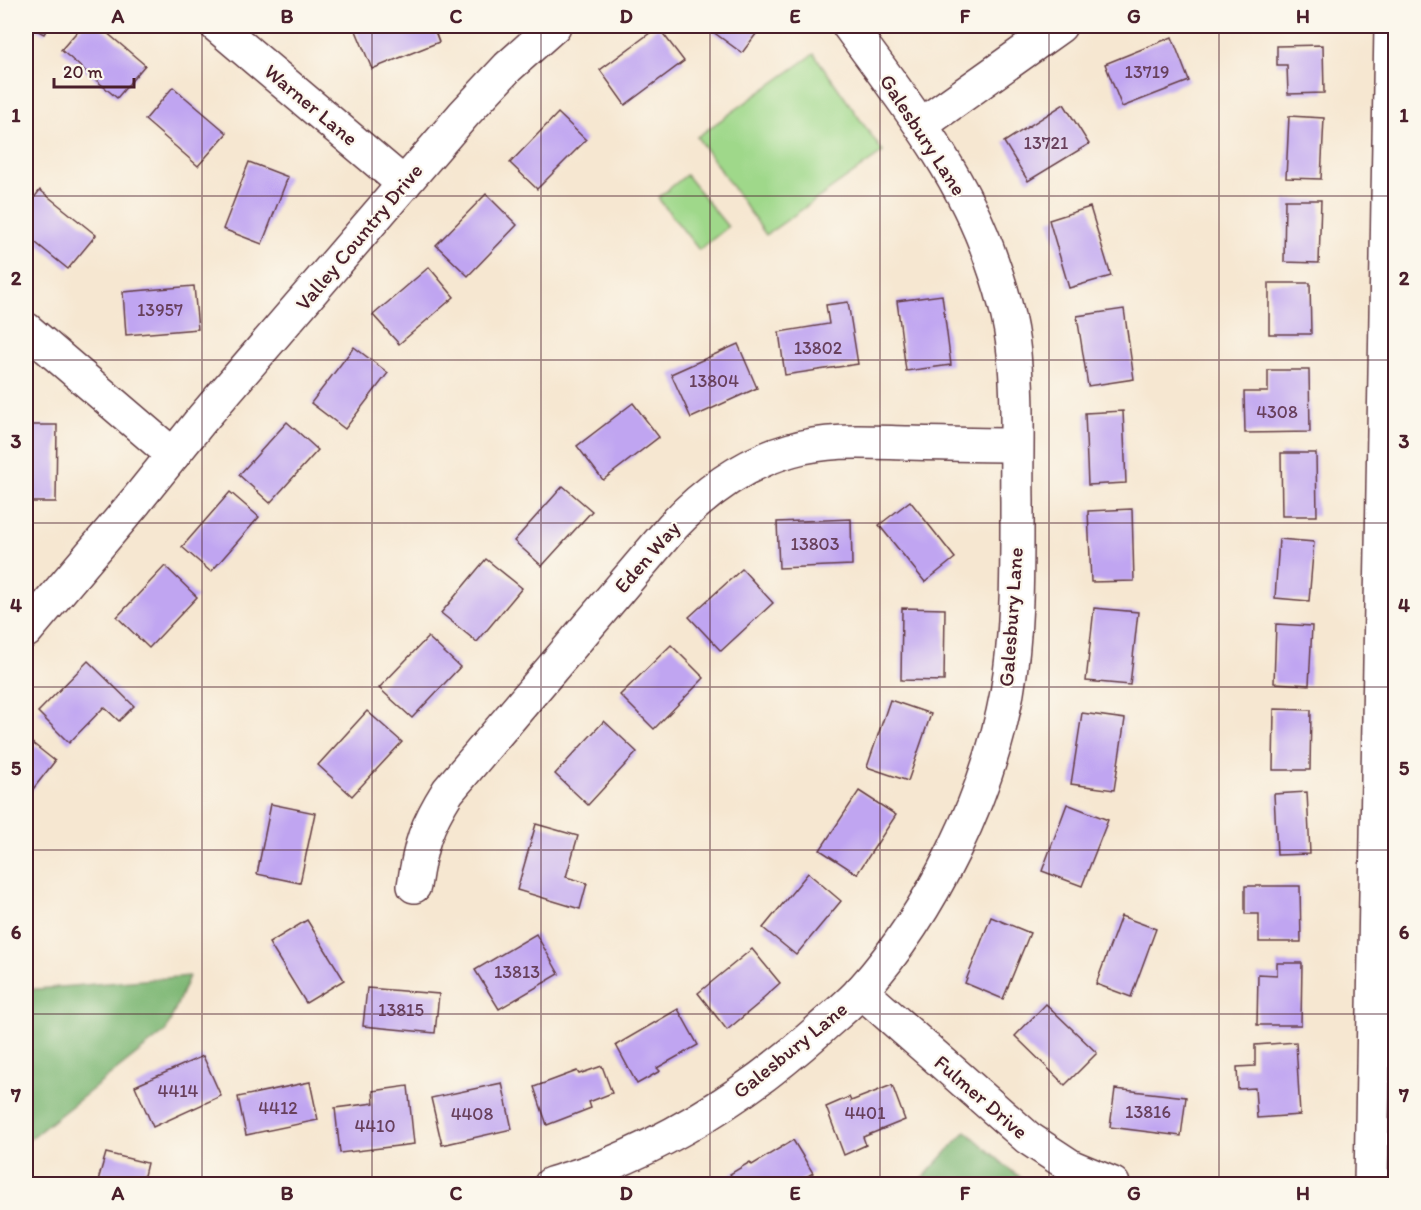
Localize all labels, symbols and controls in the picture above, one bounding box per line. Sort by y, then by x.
text: A [111,4,125,28]
text: B [281,4,294,28]
text: C [450,4,463,28]
text: D [619,4,633,28]
text: E [789,4,801,28]
text: F [960,4,971,28]
text: G [1127,4,1141,28]
text: H [1296,4,1310,28]
scale bar [54,51,134,89]
street label: Warner Lane [260,58,363,151]
text: 20 m [63,61,103,83]
house number: 13719 [1125,61,1169,83]
street label: Galesbury Lane [875,69,972,200]
text: 1 [11,103,21,127]
text: 1 [1399,103,1409,127]
house number: 13721 [1024,132,1068,154]
street label: Valley Country Drive [290,158,427,315]
text: 2 [11,266,22,290]
text: 2 [1399,266,1410,290]
house number: 13957 [137,299,183,321]
house number: 13802 [794,337,843,359]
house number: 13804 [689,370,739,392]
house number: 4308 [1256,401,1298,423]
text: 3 [11,429,22,453]
text: 3 [1399,429,1410,453]
street label: Eden Way [609,516,685,598]
house number: 13803 [791,533,840,555]
street label: Galesbury Lane [993,546,1028,688]
text: 4 [10,593,22,617]
text: 4 [1398,593,1410,617]
text: 5 [11,756,22,780]
text: 5 [1399,756,1410,780]
text: 6 [11,920,22,944]
text: 6 [1399,920,1410,944]
house number: 13813 [494,961,540,983]
street label: Galesbury Lane [728,996,852,1103]
house number: 13815 [378,999,424,1021]
street label: Fulmer Drive [930,1049,1033,1144]
house number: 4414 [158,1080,199,1102]
text: 7 [10,1083,21,1107]
text: 7 [1398,1083,1409,1107]
house number: 4412 [258,1097,298,1119]
house number: 13816 [1125,1101,1171,1123]
house number: 4401 [844,1102,886,1124]
house number: 4408 [451,1103,493,1125]
house number: 4410 [354,1115,396,1137]
text: A [111,1181,125,1205]
text: B [281,1181,294,1205]
text: C [450,1181,463,1205]
text: D [619,1181,633,1205]
text: E [789,1181,801,1205]
text: F [960,1181,971,1205]
text: G [1127,1181,1141,1205]
text: H [1296,1181,1310,1205]

